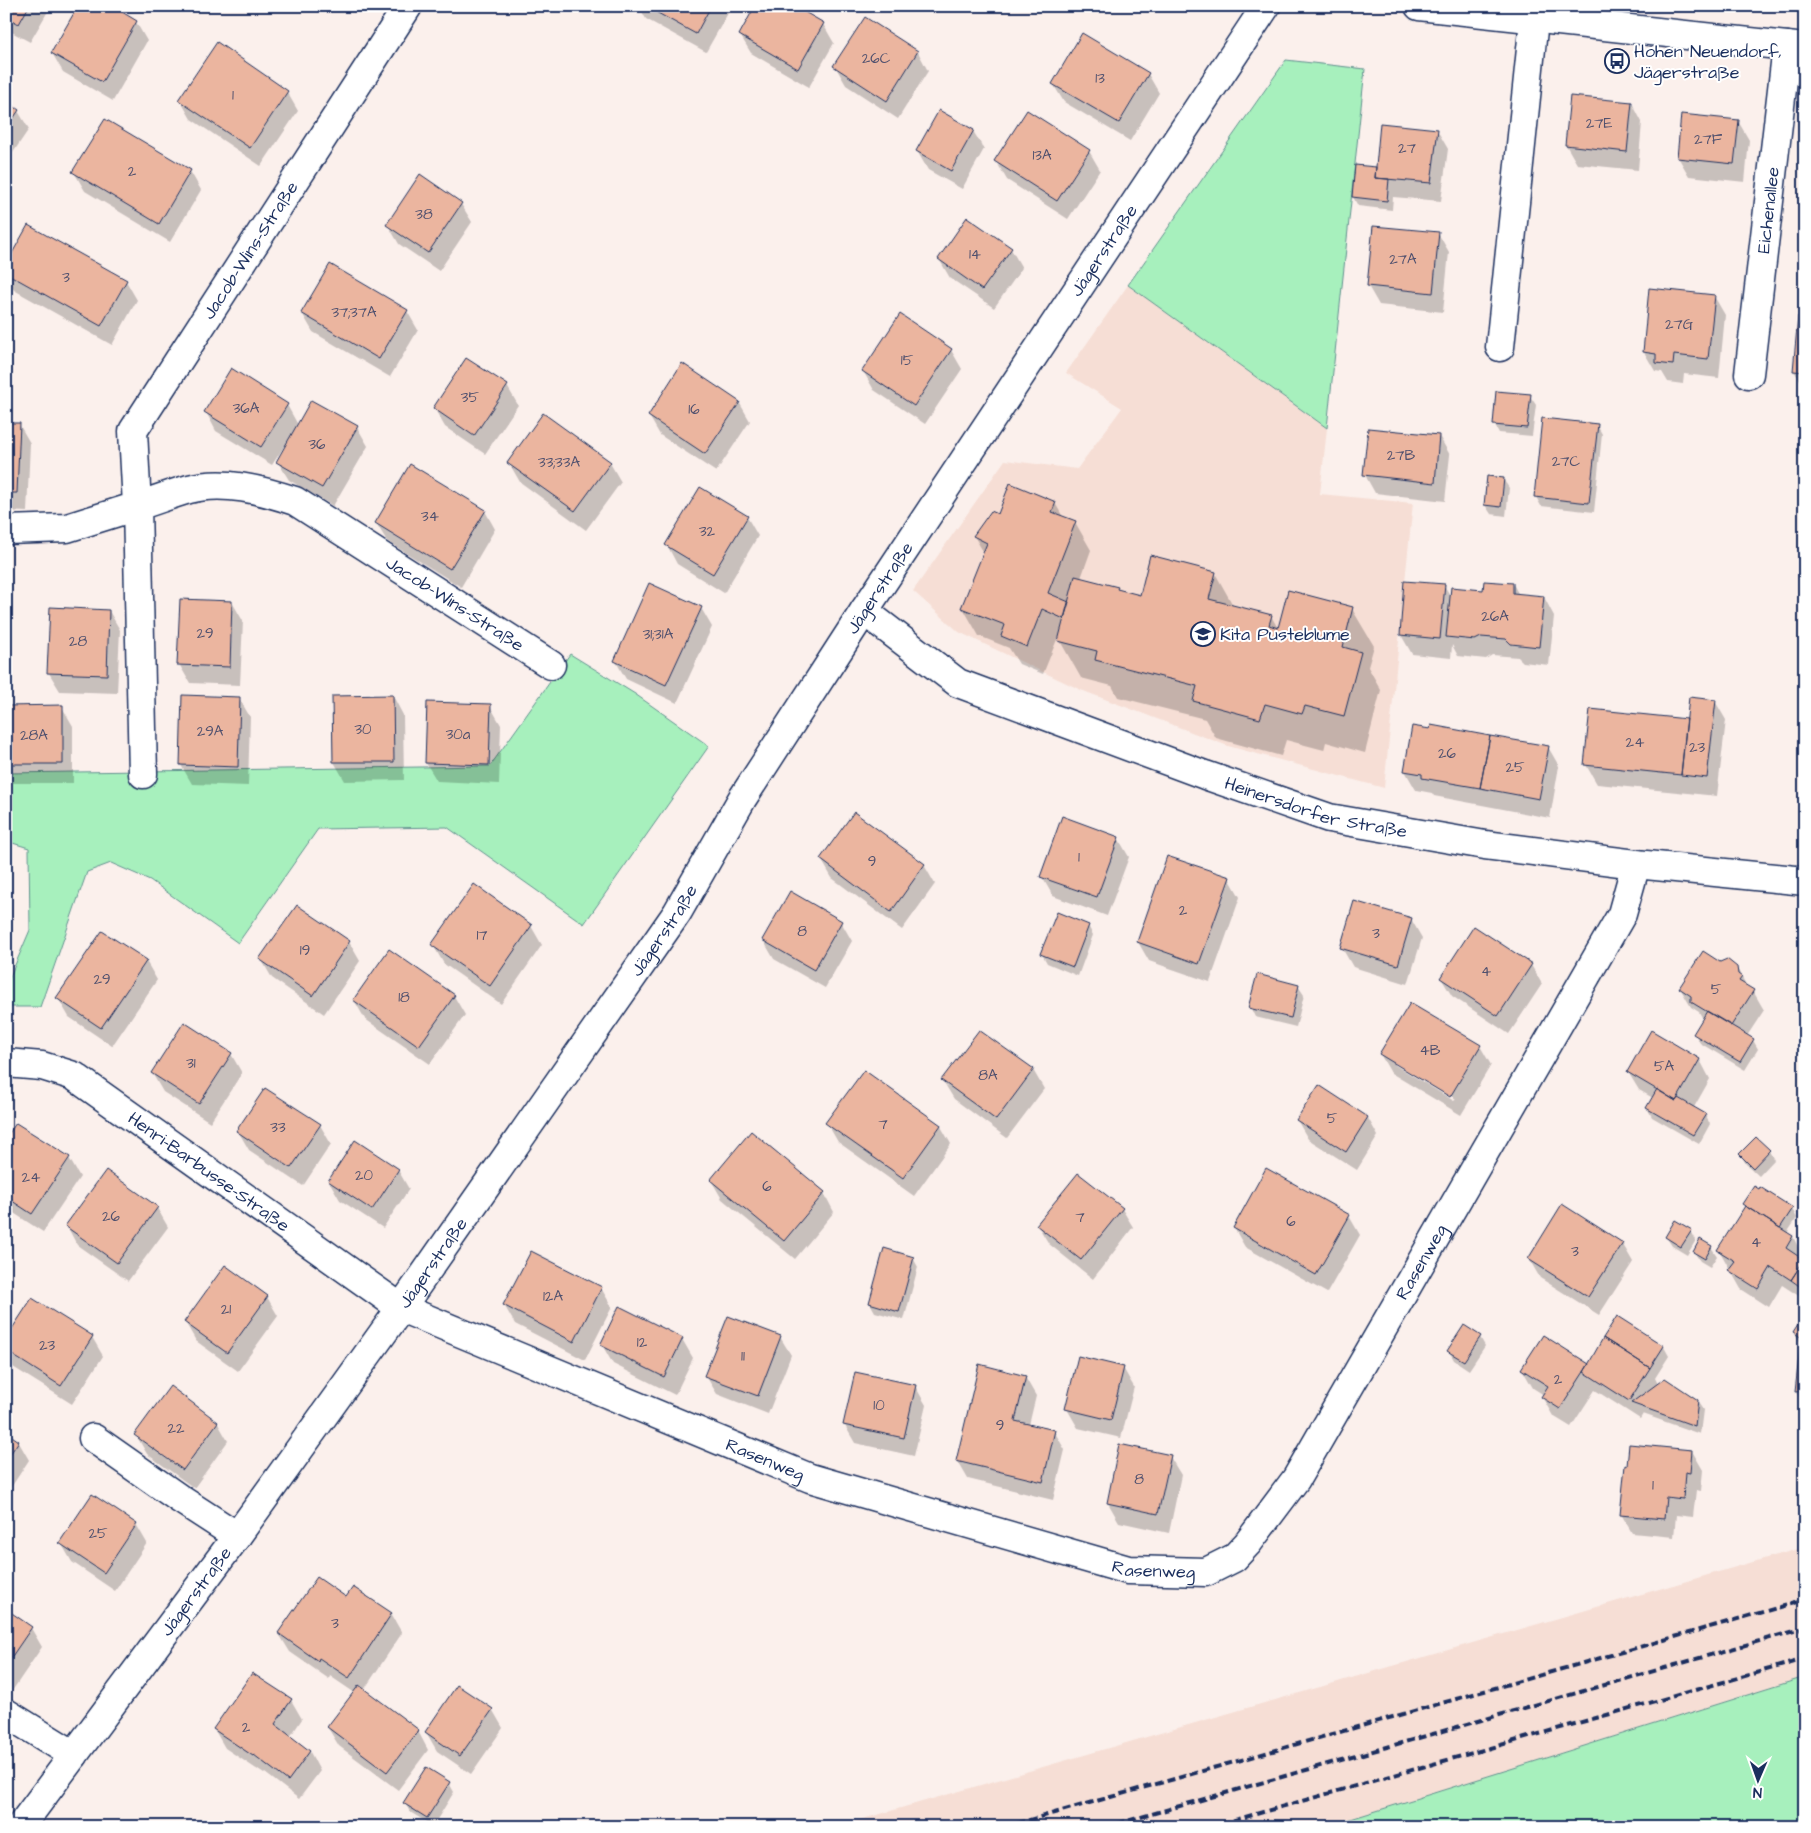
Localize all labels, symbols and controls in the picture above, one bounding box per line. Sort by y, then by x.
place label: Hohen Neuendorf, Jägerstraße [1634,39,1782,86]
house number: 26C [862,48,891,69]
bus stop icon: Hohen Neuendorf, Jägerstraße [1604,48,1630,74]
house number: 13 [1095,68,1105,89]
house number: 1 [232,85,234,106]
house number: 27E [1586,113,1612,134]
house number: 27F [1694,129,1723,150]
house number: 27 [1398,138,1416,159]
house number: 13A [1032,145,1052,166]
house number: 2 [128,161,137,182]
street label: Eichenallee [1751,165,1785,255]
street label: Jacob-Wins-Straße [196,176,304,324]
street label: Jägerstraße [1064,199,1143,301]
house number: 38 [415,204,433,225]
house number: 14 [969,244,981,265]
house number: 27A [1389,249,1417,270]
house number: 3 [62,267,70,288]
house number: 37;37A [331,302,377,323]
house number: 27G [1665,314,1694,335]
house number: 15 [901,350,914,371]
house number: 35 [461,387,479,408]
house number: 36A [233,398,260,419]
house number: 16 [688,399,700,420]
house number: 36 [308,434,326,455]
house number: 27B [1387,445,1416,466]
house number: 27C [1552,451,1581,472]
house number: 33;33A [538,452,580,473]
house number: 34 [421,506,439,527]
house number: 32 [699,521,716,542]
street label: Jägerstraße [840,537,919,639]
street label: Jacob-Wins-Straße [381,550,529,657]
house number: 26A [1481,606,1509,627]
school or university icon: Kita Pusteblume [1190,621,1216,647]
place label: Kita Pusteblume [1220,622,1350,647]
house number: 29 [196,623,214,644]
house number: 31;31A [643,624,674,645]
house number: 28 [69,631,87,652]
house number: 30 [354,719,372,740]
house number: 29A [197,721,224,742]
house number: 30a [446,724,471,745]
house number: 28A [20,725,48,746]
house number: 24 [1626,732,1644,753]
house number: 23 [1689,737,1705,758]
house number: 26 [1438,743,1457,764]
house number: 25 [1505,757,1525,778]
street label: Heinersdorfer Straße [1221,770,1409,844]
house number: 1 [1078,847,1080,868]
house number: 9 [868,851,876,872]
street label: Jägerstraße [624,880,703,981]
house number: 2 [1179,900,1188,921]
house number: 8 [797,921,807,942]
house number: 3 [1372,923,1380,944]
house number: 17 [476,925,488,946]
house number: 19 [300,940,310,961]
house number: 4 [1481,961,1491,982]
house number: 29 [93,969,111,990]
house number: 5 [1711,979,1722,1000]
house number: 18 [398,987,410,1008]
house number: 4B [1420,1040,1441,1061]
house number: 31 [186,1053,196,1074]
house number: 5A [1654,1056,1675,1077]
house number: 8A [978,1065,998,1086]
street label: Henri-Barbusse-Straße [123,1106,295,1238]
house number: 5 [1327,1108,1338,1129]
house number: 7 [878,1114,888,1135]
house number: 33 [270,1117,286,1138]
house number: 20 [355,1165,374,1186]
house number: 24 [22,1167,40,1188]
house number: 6 [762,1176,772,1197]
house number: 26 [102,1206,121,1227]
house number: 7 [1075,1207,1085,1228]
house number: 6 [1286,1211,1296,1232]
street label: Jägerstraße [392,1212,473,1313]
street label: Rasenweg [1390,1220,1454,1304]
house number: 4 [1751,1232,1761,1253]
house number: 3 [1571,1241,1579,1262]
house number: 12A [543,1286,563,1307]
house number: 21 [221,1299,231,1320]
house number: 12 [637,1332,648,1353]
house number: 23 [39,1335,55,1356]
house number: 11 [741,1346,745,1367]
house number: 2 [1554,1369,1563,1390]
house number: 10 [873,1395,885,1416]
house number: 9 [996,1415,1004,1436]
house number: 22 [167,1418,185,1439]
street label: Rasenweg [722,1432,809,1488]
house number: 8 [1134,1469,1144,1490]
house number: 1 [1652,1475,1654,1496]
house number: 25 [88,1523,108,1544]
street label: Jägerstraße [154,1541,238,1641]
street label: Rasenweg [1109,1553,1195,1585]
house number: 3 [331,1613,339,1634]
house number: 2 [242,1717,251,1738]
north arrow [1734,1756,1784,1806]
text: N [1753,1782,1762,1802]

